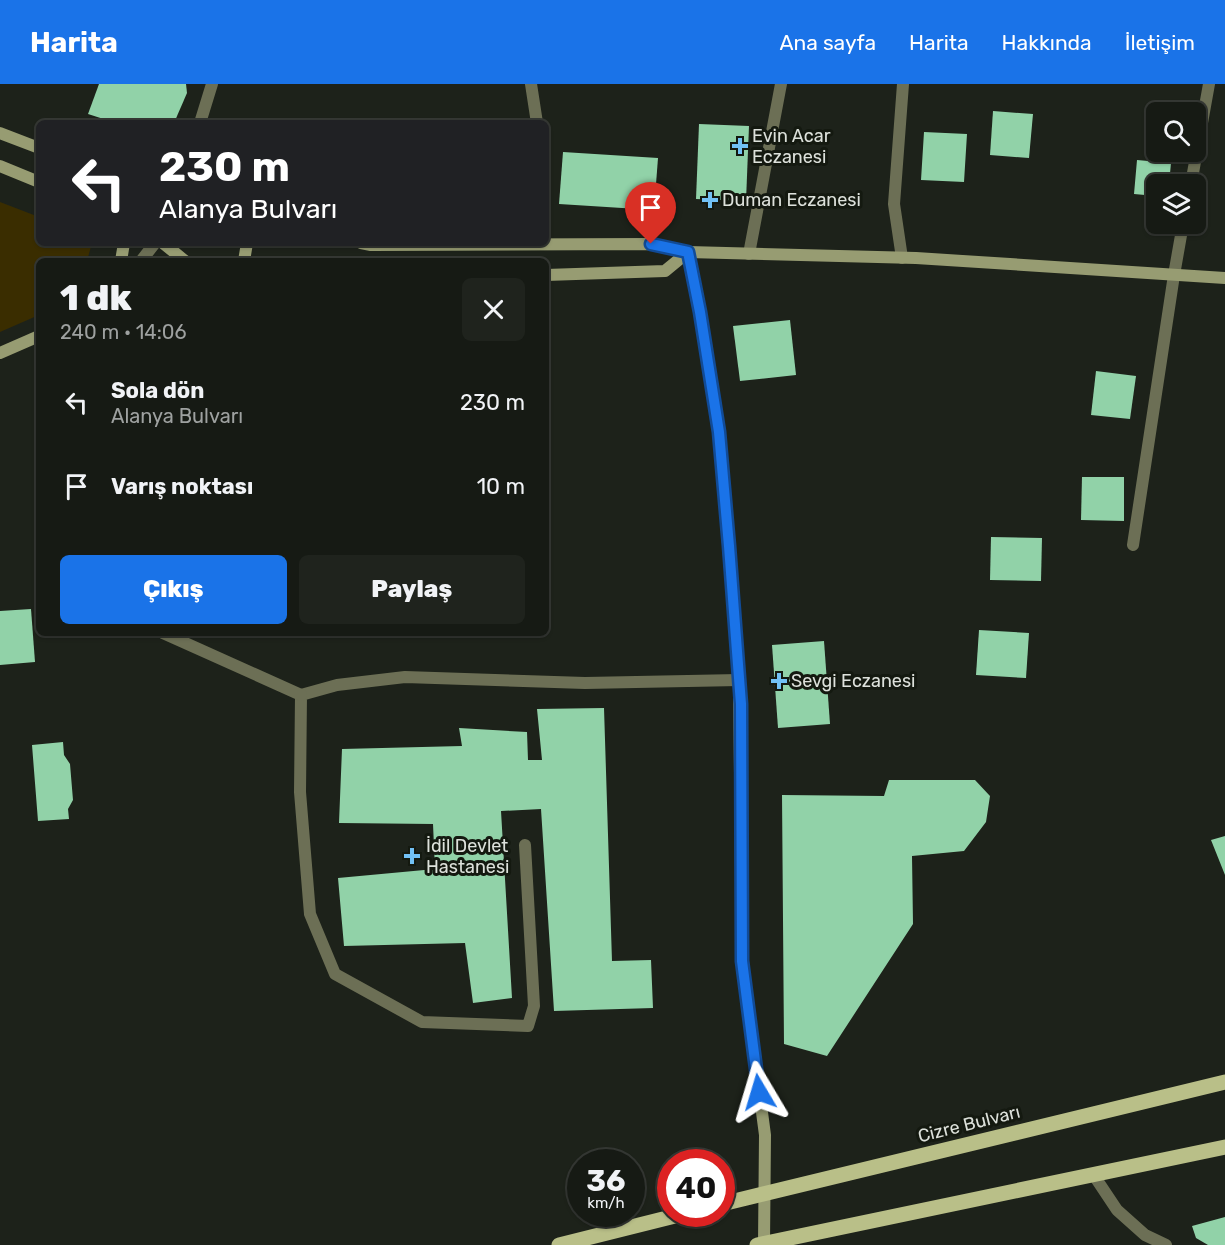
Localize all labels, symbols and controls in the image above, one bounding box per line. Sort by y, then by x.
text: Harita [30,26,118,59]
text: Ana sayfa [779,30,876,55]
text: Harita [909,30,969,55]
text: Hakkında [1002,30,1092,55]
text: İletişim [1125,30,1195,55]
map controls [1146,102,1206,234]
button: search [1146,102,1206,162]
place label: Evin Acar Eczanesi [752,125,831,168]
marker: Evin Acar Eczanesi [733,139,747,153]
text: 230 m [159,142,290,192]
icon: left [60,144,138,222]
button: layers [1146,174,1206,234]
pin [625,182,676,244]
place label: Duman Eczanesi [722,189,861,211]
icon: arrive [634,191,667,224]
text: Alanya Bulvarı [159,193,337,225]
marker: Duman Eczanesi [703,193,717,207]
text: 1 dk [60,276,132,319]
button: close [462,278,525,341]
text: 240 m · 14:06 [60,320,187,344]
text: Sola dön [111,377,204,404]
icon: left [60,386,93,419]
text: 230 m [460,389,525,416]
text: Alanya Bulvarı [111,404,243,428]
icon: arrive [60,470,93,503]
text: Varış noktası [111,473,253,500]
text: 10 m [477,473,525,500]
button: Çıkış [60,555,287,624]
button: Paylaş [299,555,525,624]
place label: Sevgi Eczanesi [791,670,915,692]
marker: Sevgi Eczanesi [772,674,786,688]
place label: İdil Devlet Hastanesi [426,835,509,878]
marker: İdil Devlet Hastanesi [403,847,421,865]
position arrow [727,1060,791,1124]
street label: Cizre Bulvarı [916,1101,1022,1147]
speed limit sign: 40 [657,1149,735,1227]
text: 36 [586,1163,626,1199]
text: km/h [587,1194,625,1212]

